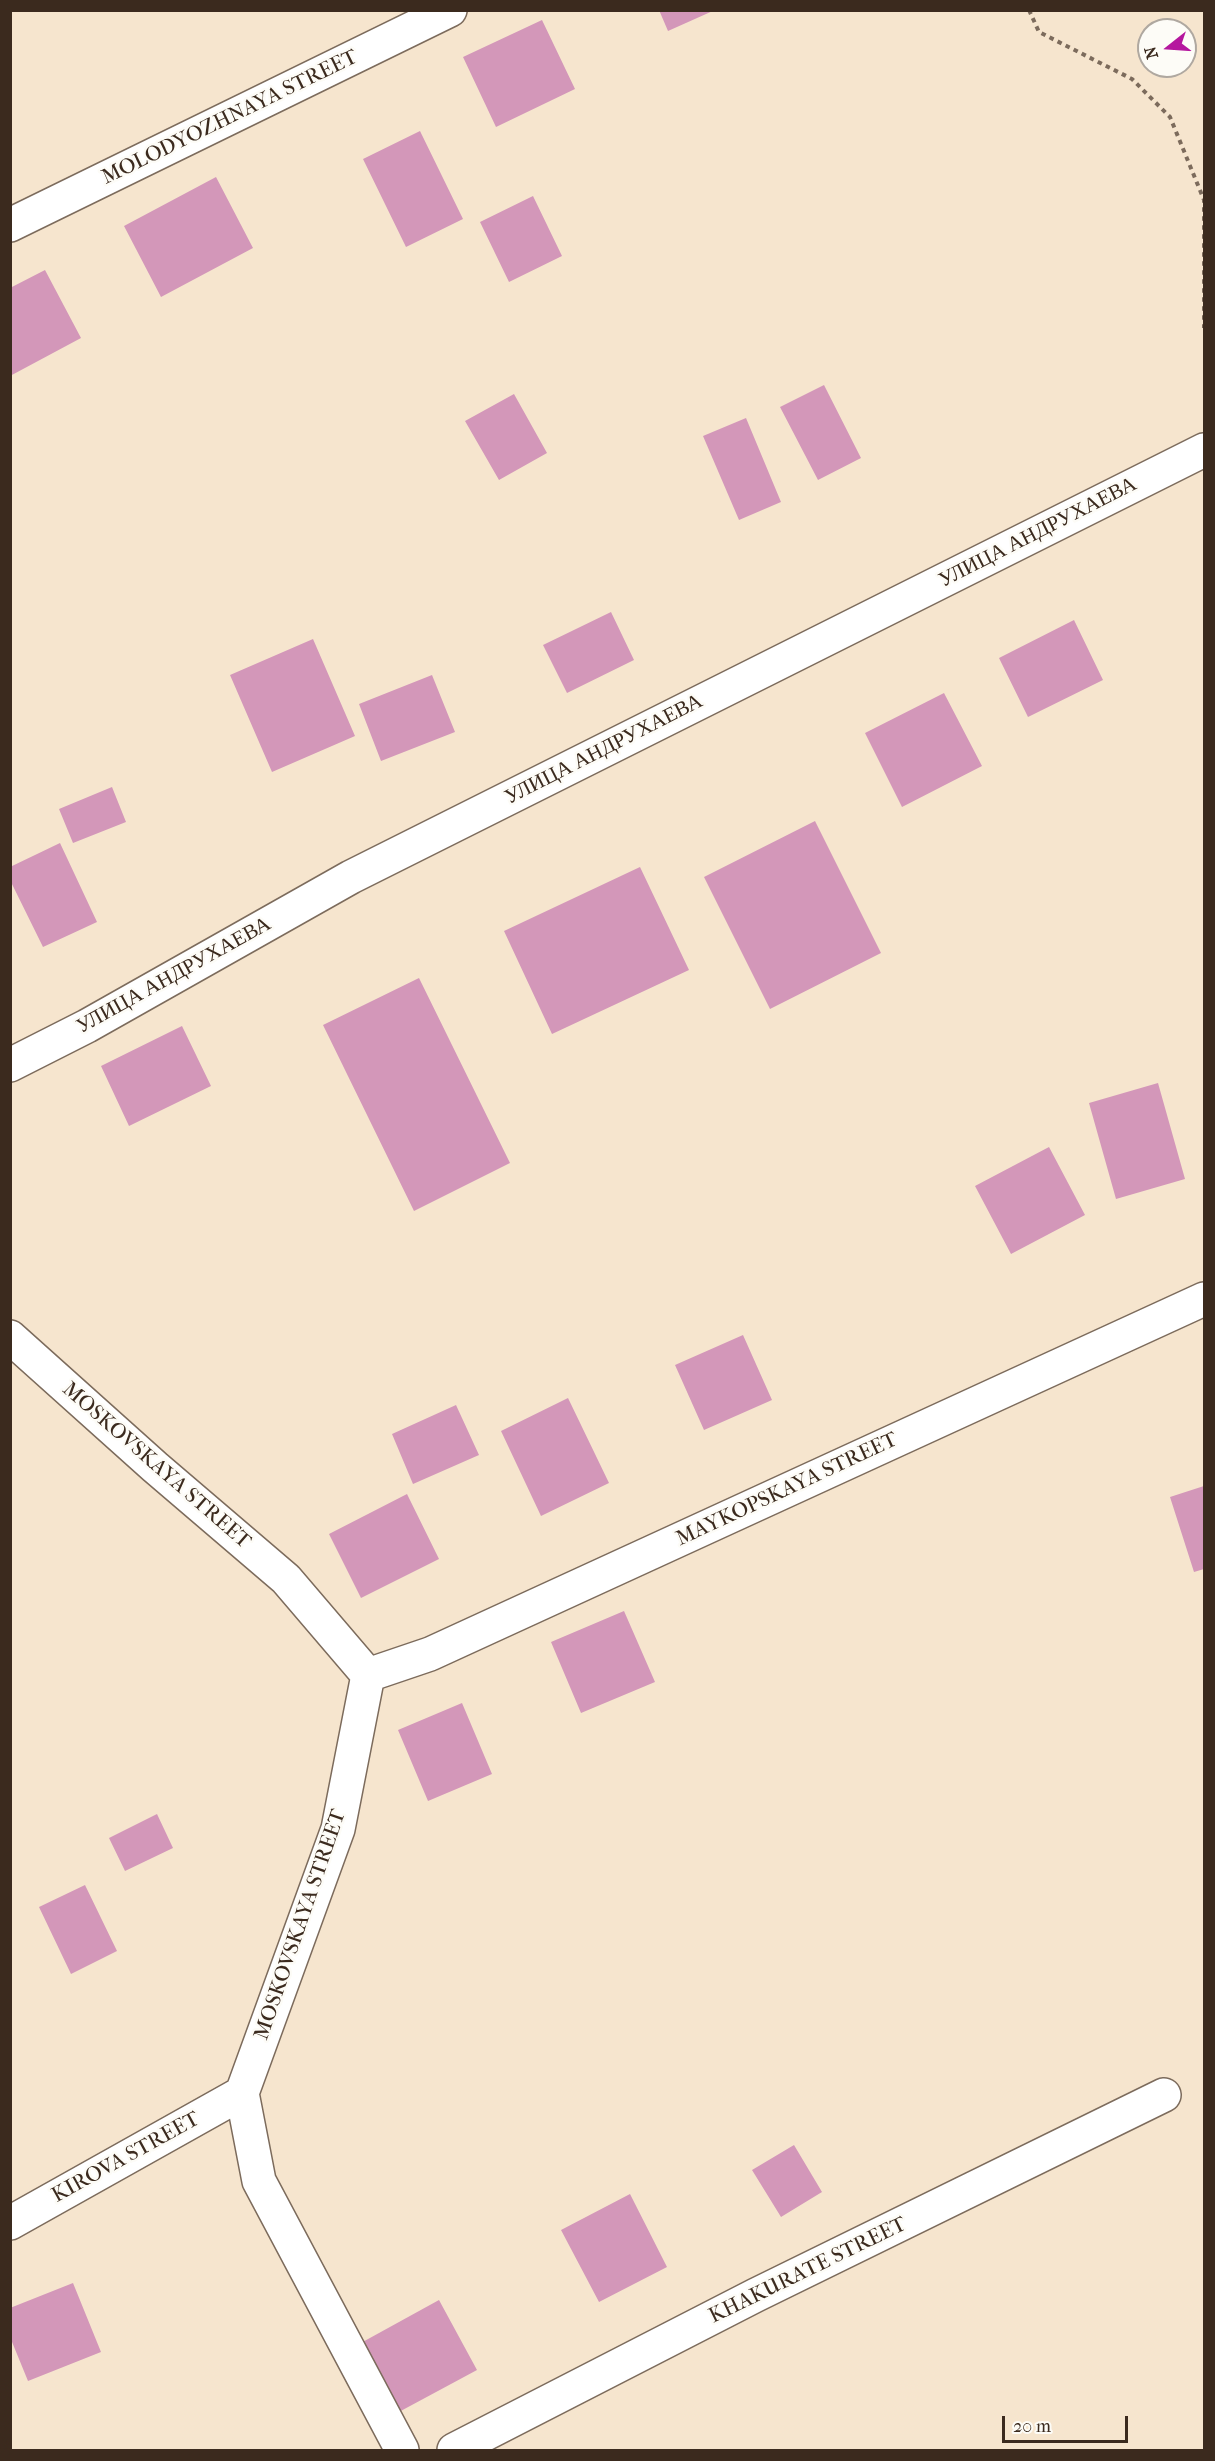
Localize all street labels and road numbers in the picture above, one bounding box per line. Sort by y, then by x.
street label: MOLODYOZHNAYA STREET [98,45,362,191]
street label: УЛИЦА АНДРУХАЕВА [935,472,1141,594]
street label: УЛИЦА АНДРУХАЕВА [501,689,707,811]
street label: УЛИЦА АНДРУХАЕВА [72,912,276,1040]
street label: MOSKOVSKAYA STREET [57,1377,255,1555]
street label: MAYKOPSKAYA STREET [672,1428,902,1552]
street label: MOSKOVSKAYA STREET [250,1807,352,2043]
street label: KIROVA STREET [48,2107,204,2209]
street label: KHAKURATE STREET [705,2212,911,2330]

